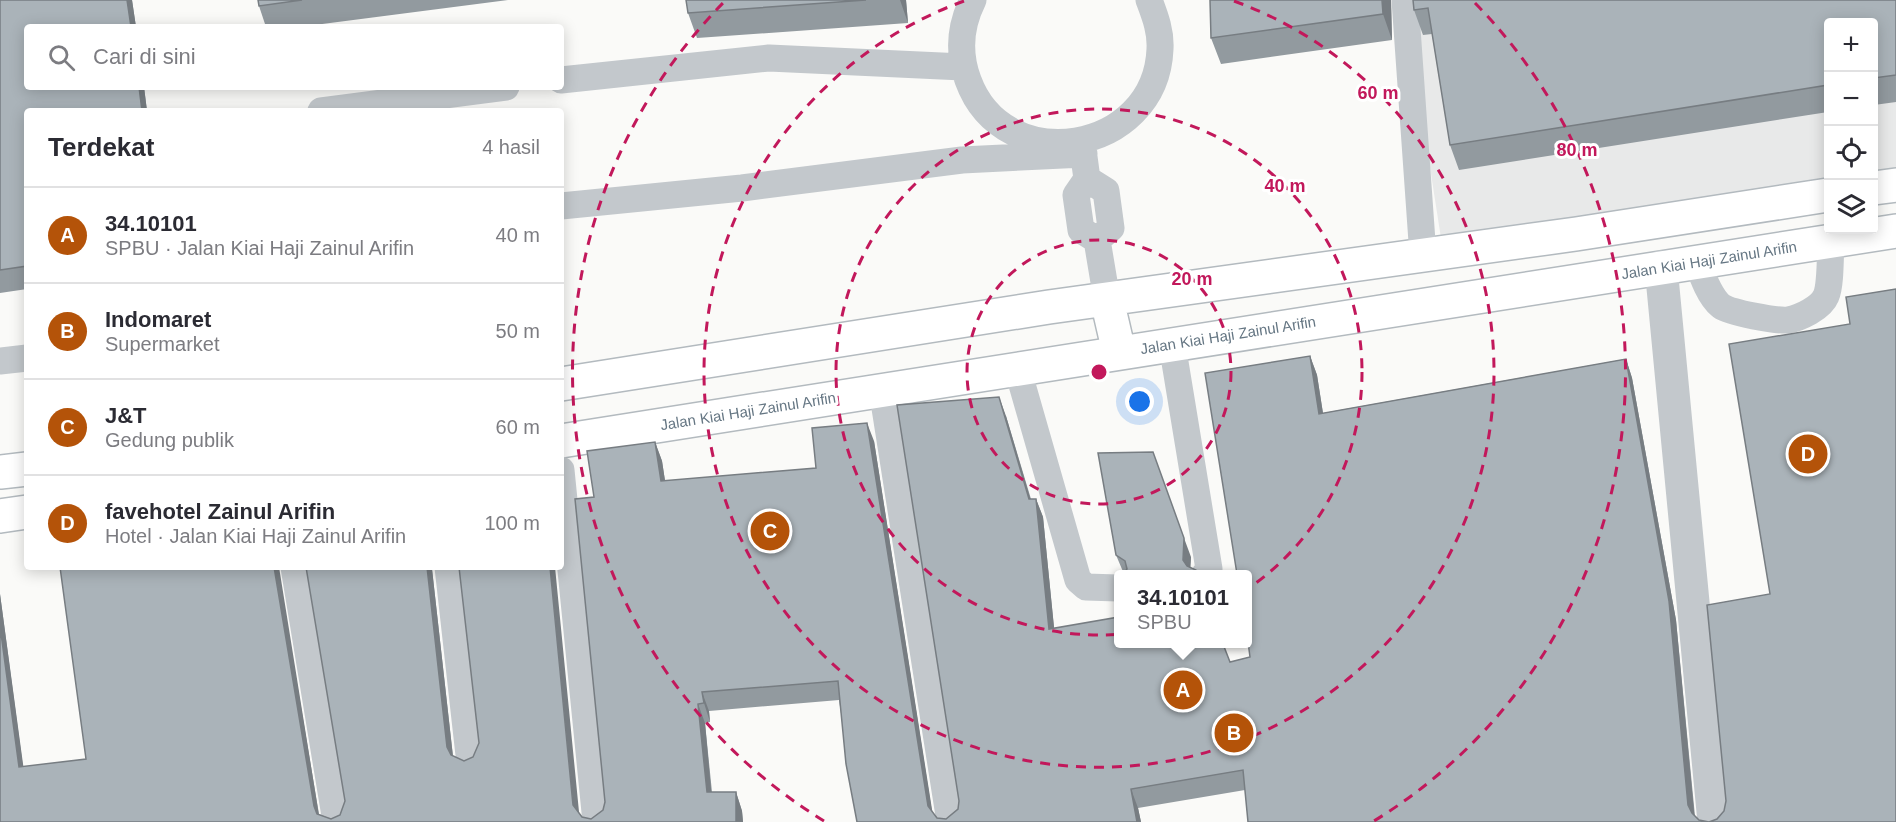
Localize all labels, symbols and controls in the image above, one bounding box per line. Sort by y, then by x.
map controls [1824,18,1878,234]
button: + [1824,18,1878,72]
search box [24,24,564,90]
icon: search [45,41,78,74]
text: Cari di sini [93,44,196,69]
button: − [1824,72,1878,126]
text: 60 m [1357,83,1399,103]
button: locate [1824,126,1878,180]
text: Terdekat [48,132,154,162]
text: 4 hasil [482,136,540,158]
text: 80 m [1556,140,1598,160]
text: 40 m [1264,176,1306,196]
button: layers [1824,180,1878,234]
text: 34.10101 [105,211,197,236]
text: A [60,224,75,246]
text: 40 m [496,224,540,246]
text: SPBU · Jalan Kiai Haji Zainul Arifin [105,237,414,259]
street label: Jalan Kiai Haji Zainul Arifin [1620,238,1798,282]
text: 20 m [1171,269,1213,289]
text: Indomaret [105,307,211,332]
street label: Jalan Kiai Haji Zainul Arifin [1139,313,1317,357]
text: B [60,320,75,342]
text: 50 m [496,320,540,342]
text: Supermarket [105,333,220,355]
centre of rings [1089,362,1109,382]
your location [1125,387,1154,416]
street label: Jalan Kiai Haji Zainul Arifin [659,389,837,433]
text: J&T [105,403,147,428]
text: C [60,416,75,438]
text: 60 m [496,416,540,438]
text: Gedung publik [105,429,234,451]
pin: D [1788,432,1828,476]
text: favehotel Zainul Arifin [105,499,335,524]
pin: C [750,508,790,554]
text: D [60,512,75,534]
text: 100 m [484,512,540,534]
text: Hotel · Jalan Kiai Haji Zainul Arifin [105,525,406,547]
popup [1114,570,1252,648]
text: 34.10101 [1137,585,1229,610]
text: SPBU [1137,611,1192,633]
pin: A [1164,668,1202,712]
pin: B [1214,710,1254,756]

